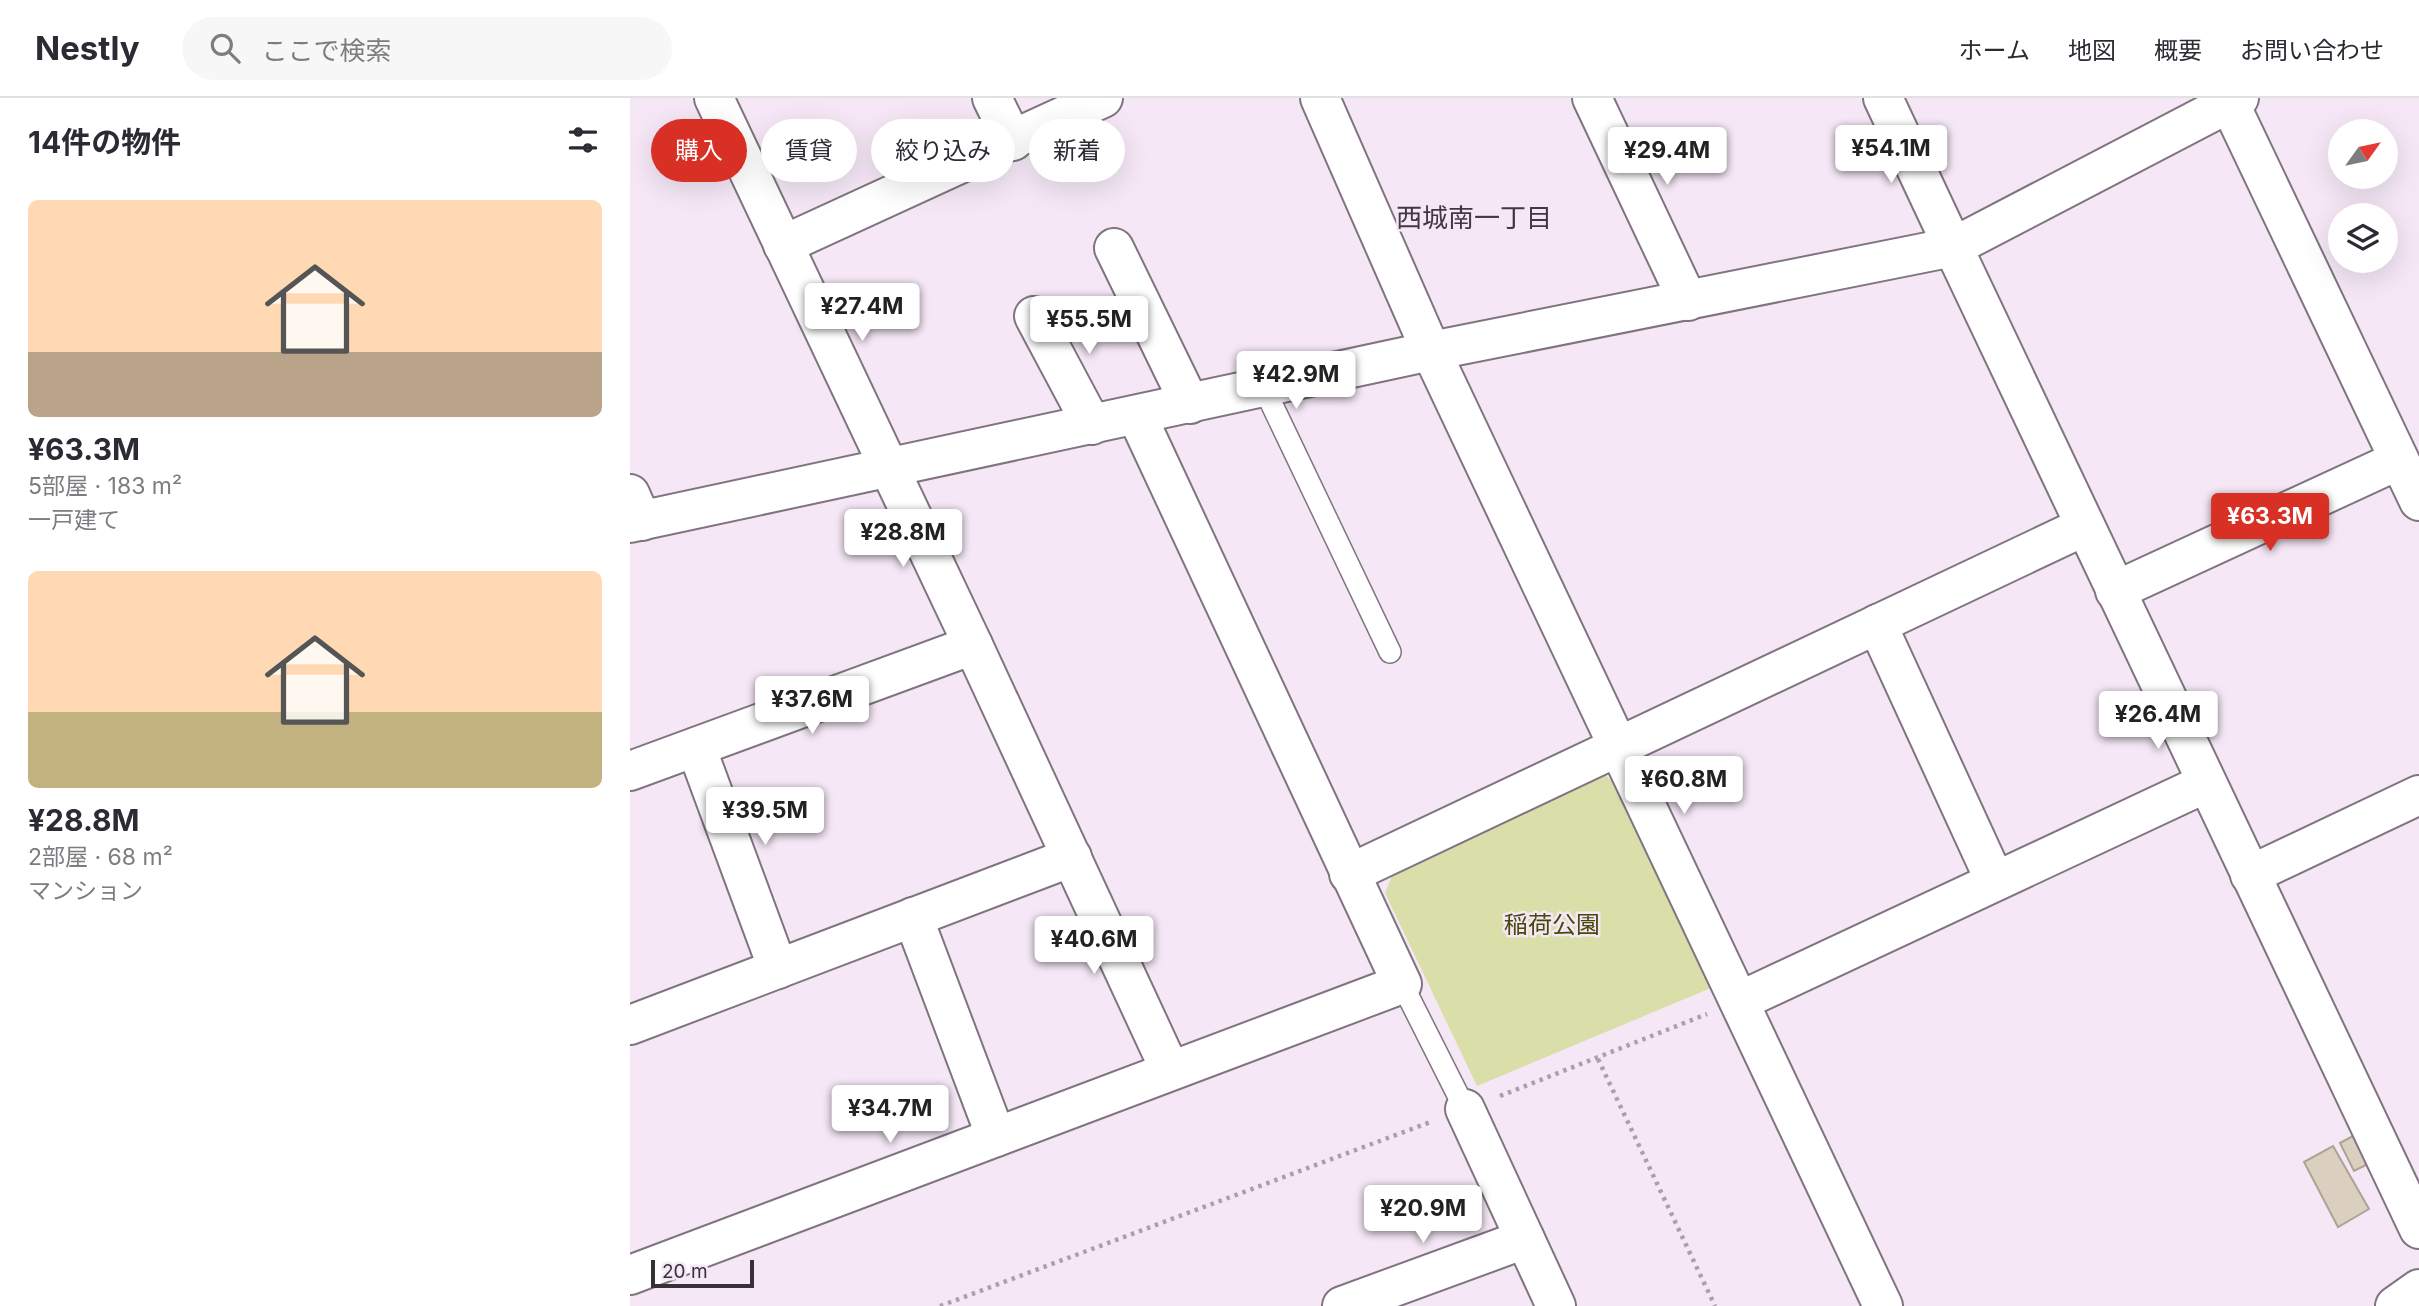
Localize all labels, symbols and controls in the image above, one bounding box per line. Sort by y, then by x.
search box [182,17,672,80]
text: Nestly [35,28,140,68]
icon: search [206,29,244,67]
text: ここで検索 [262,35,392,66]
text: ホーム [1959,36,2030,65]
text: 地図 [2068,36,2116,65]
text: 概要 [2154,36,2202,65]
text: お問い合わせ [2240,36,2384,65]
chip: 購入 [651,119,747,182]
chip: 賃貸 [761,119,857,182]
chip: 絞り込み [871,119,1015,182]
chip: 新着 [1029,119,1125,182]
north arrow [2328,119,2398,189]
map controls [2328,119,2398,273]
icon: filters [564,121,602,159]
text: 14件の物件 [28,124,181,160]
pin: ¥54.1M [1834,126,1948,185]
pin: ¥29.4M [1610,127,1724,187]
text: ¥54.1M [1851,134,1931,162]
text: ¥29.4M [1624,136,1710,164]
district label: 西城南一丁目 [1396,202,1552,233]
button: layers [2328,203,2398,273]
icon: home [252,246,378,372]
pin: ¥27.4M [805,284,919,343]
text: ¥27.4M [821,292,903,320]
pin: ¥55.5M [1032,296,1146,356]
text: ¥55.5M [1046,305,1132,333]
pin: ¥42.9M [1239,352,1353,411]
text: ¥42.9M [1253,360,1339,388]
text: ¥63.3M [28,431,140,467]
text: 5部屋 · 183 m² [28,472,182,500]
pin: ¥63.3M [2213,494,2327,553]
text: ¥63.3M [2227,502,2313,530]
text: 一戸建て [28,506,120,534]
pin: ¥28.8M [846,510,960,569]
text: ¥28.8M [860,518,946,546]
icon: home [252,617,378,743]
pin: ¥37.6M [755,676,869,736]
text: ¥37.6M [771,685,853,713]
pin: ¥26.4M [2101,692,2215,751]
text: ¥26.4M [2115,700,2201,728]
pin: ¥60.8M [1627,756,1741,816]
text: ¥60.8M [1641,765,1727,793]
pin: ¥39.5M [708,788,822,847]
text: ¥39.5M [722,796,808,824]
text: ¥28.8M [28,802,140,838]
text: 2部屋 · 68 m² [28,843,173,871]
text: マンション [28,877,143,905]
park label: 稲荷公園 [1504,910,1600,939]
pin: ¥40.6M [1037,916,1151,976]
text: ¥40.6M [1051,925,1137,953]
pin: ¥34.7M [833,1086,947,1145]
text: ¥34.7M [848,1094,932,1122]
pin: ¥20.9M [1366,1186,1480,1245]
text: ¥20.9M [1380,1194,1466,1222]
scale bar [651,1257,754,1289]
text: 20 m [662,1260,708,1283]

